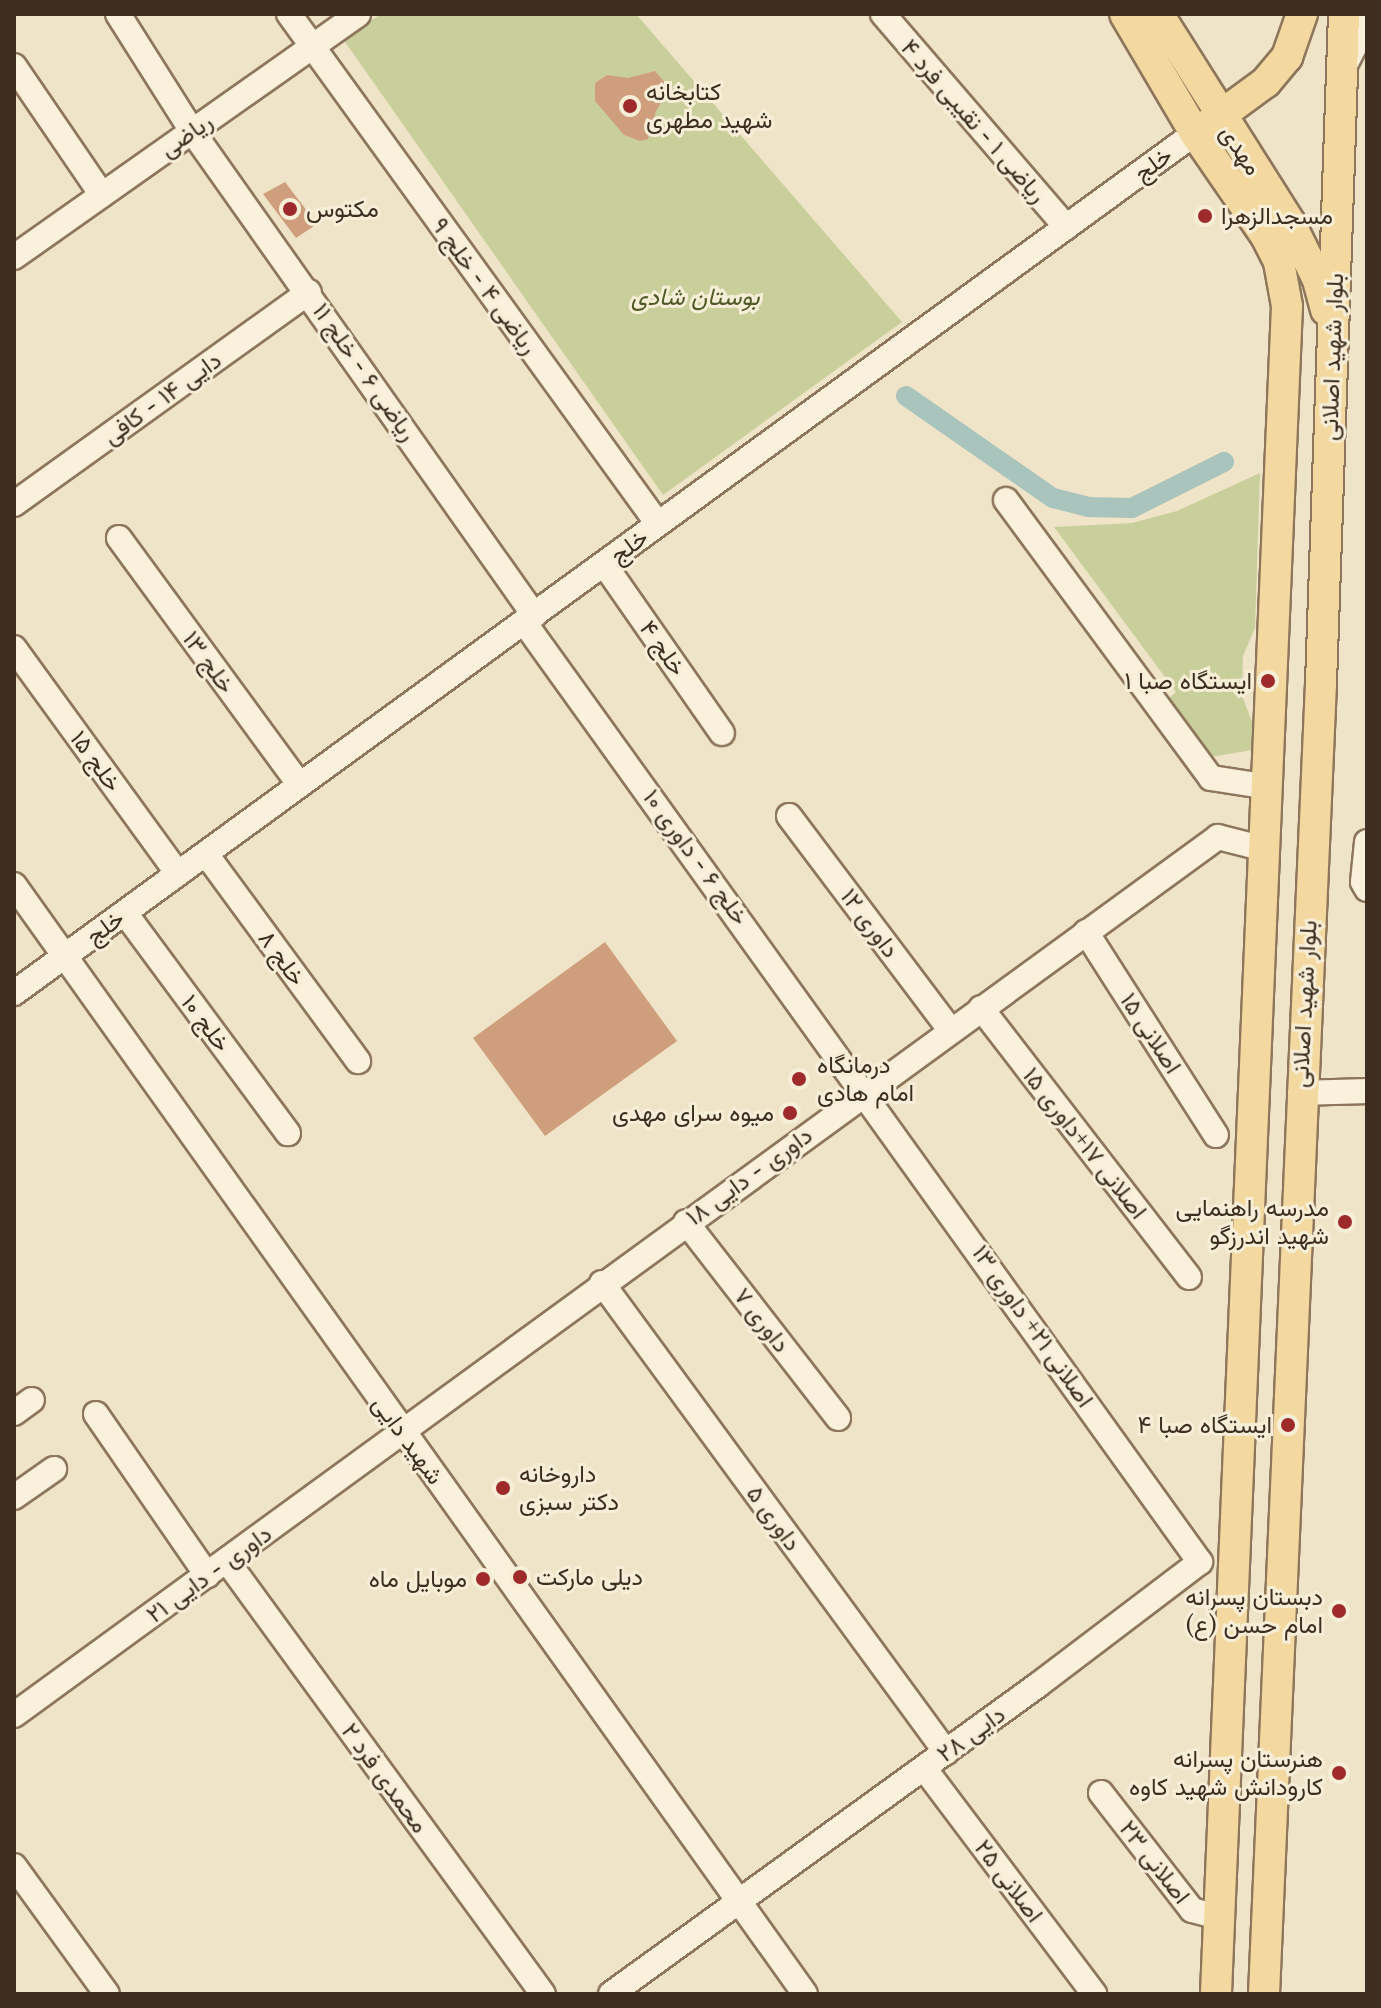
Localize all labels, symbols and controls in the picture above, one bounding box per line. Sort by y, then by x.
street label: ریاضی ۱ - نقیبی فرد ۴ [895,33,1053,209]
place label: کتابخانه شهید مطهری [646,78,772,134]
marker: کتابخانه شهید مطهری [621,97,639,115]
street label: ریاضی [154,107,218,163]
street label: مهدی [1214,119,1268,181]
street label: خلج [1128,141,1178,187]
place label: مکتوس [306,195,379,223]
marker: مکتوس [281,200,299,218]
place label: مسجدالزهرا [1221,202,1333,230]
marker: مسجدالزهرا [1196,207,1214,225]
street label: ریاضی ۴ - خلج ۹ [426,212,544,360]
street label: بلوار شهید اصلانی [1315,273,1349,441]
park label: بوستان شادی [631,283,759,311]
street label: ریاضی ۶ - خلج ۱۱ [307,297,423,447]
street label: دایی ۱۴ - کافی [97,345,227,451]
street label: خلج [604,523,654,569]
street label: خلج ۴ [634,615,692,681]
street label: خلج ۱۳ [177,625,241,699]
place label: ایستگاه صبا ۱ [1124,667,1252,695]
marker: ایستگاه صبا ۱ [1259,672,1277,690]
street label: خلج ۱۵ [64,725,128,797]
street label: خلج ۶ - داوری ۱۰ [637,784,755,930]
street label: داوری ۱۲ [835,883,905,963]
street label: خلج [80,904,130,950]
street label: بلوار شهید اصلانی [1285,919,1323,1089]
street label: خلج ۸ [252,925,312,991]
street label: اصلانی ۱۵ [1114,987,1188,1079]
street label: خلج ۱۰ [175,989,237,1057]
place label: درمانگاه امام هادی [817,1051,914,1107]
street label: اصلانی ۱۷+داوری ۱۵ [1017,1061,1153,1225]
marker: درمانگاه امام هادی [788,1068,810,1090]
place label: میوه سرای مهدی [612,1099,774,1127]
marker: میوه سرای مهدی [781,1104,799,1122]
street label: داوری - دایی ۱۸ [680,1121,818,1231]
place label: مدرسه راهنمایی شهید اندرزگو [1176,1194,1329,1250]
marker: مدرسه راهنمایی شهید اندرزگو [1336,1213,1354,1231]
street label: اصلانی ۲۱+ داوری ۱۳ [966,1239,1100,1413]
street label: داوری ۷ [728,1282,796,1358]
street label: شهید دایی [366,1390,450,1490]
place label: ایستگاه صبا ۴ [1138,1411,1272,1439]
marker: ایستگاه صبا ۴ [1279,1416,1297,1434]
place label: داروخانه دکتر سبزی [519,1460,619,1516]
marker: داروخانه دکتر سبزی [494,1479,512,1497]
street label: داوری ۵ [741,1480,807,1556]
street label: داوری - دایی ۲۱ [141,1519,277,1629]
place label: دیلی مارکت [536,1563,643,1591]
place label: موبایل ماه [369,1565,467,1593]
marker: دیلی مارکت [511,1568,529,1586]
marker: موبایل ماه [474,1570,492,1588]
place label: دبستان پسرانه امام حسن (ع) [1185,1583,1323,1639]
marker: دبستان پسرانه امام حسن (ع) [1330,1602,1348,1620]
street label: دایی ۲۸ [931,1700,1011,1768]
street label: محمدی فرد ۲ [335,1717,435,1839]
place label: هنرستان پسرانه کارودانش شهید کاوه [1129,1745,1323,1801]
marker: هنرستان پسرانه کارودانش شهید کاوه [1330,1764,1348,1782]
street label: اصلانی ۲۳ [1114,1815,1196,1909]
street label: اصلانی ۲۵ [969,1834,1049,1928]

